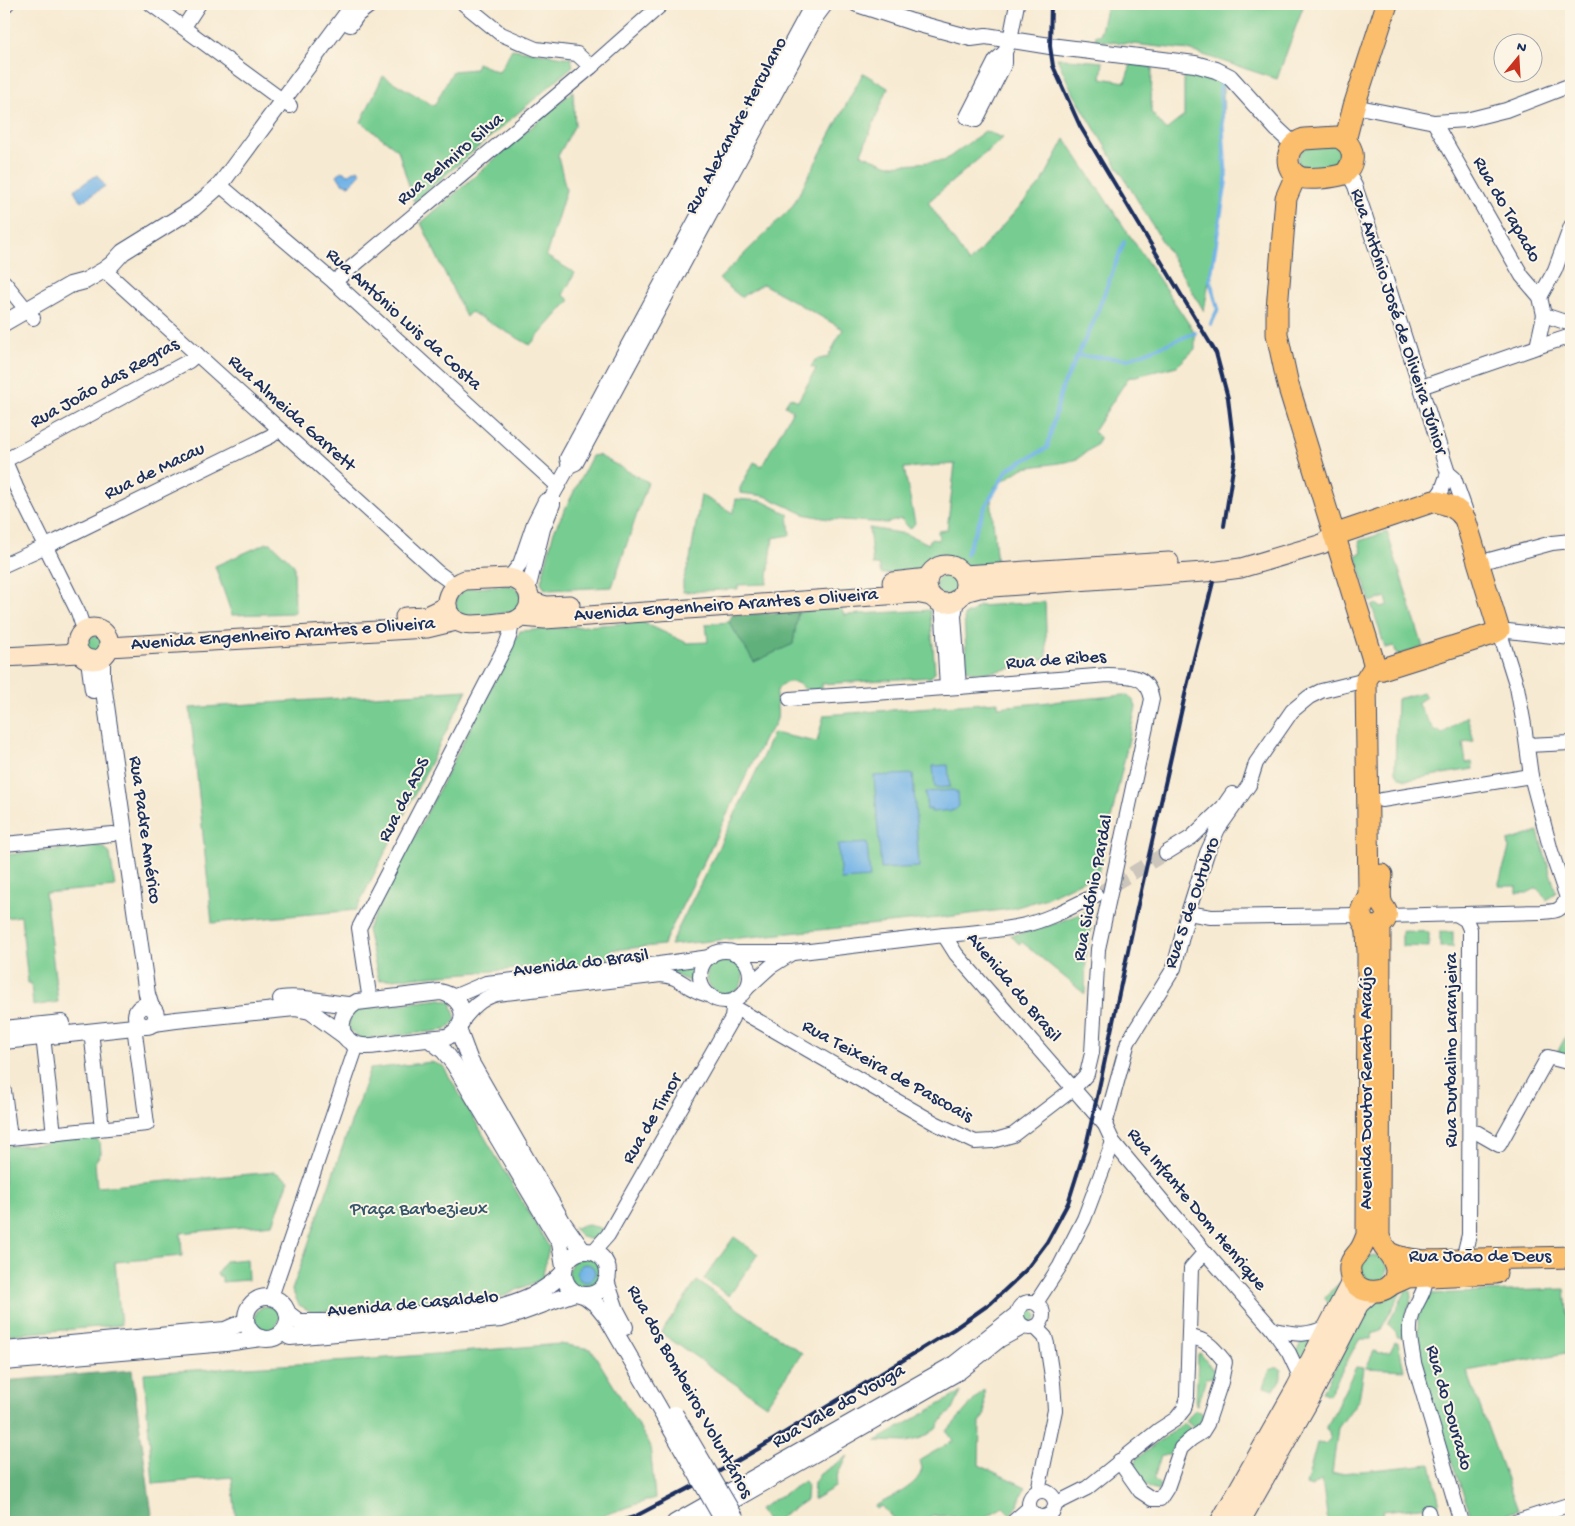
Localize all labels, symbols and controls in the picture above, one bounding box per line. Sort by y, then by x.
north arrow [1492,32,1542,82]
street label: Rua Alexandre Herculano [681,33,794,218]
text: N [1514,39,1528,58]
street label: Rua Belmiro Silva [393,108,510,211]
street label: Rua do Tapado [1466,153,1546,267]
street label: Rua António José de Oliveira Júnior [1344,186,1453,460]
street label: Rua António Luis da Costa [320,244,487,397]
street label: Rua João das Regras [26,333,184,434]
street label: Rua Almeida Garrett [222,351,361,479]
street label: Rua de Macau [101,438,209,506]
street label: Avenida Engenheiro Arantes e Oliveira [573,584,880,628]
street label: Avenida Engenheiro Arantes e Oliveira [130,613,437,657]
street label: Rua de Ribes [1005,646,1108,676]
street label: Rua da ADS [374,753,436,846]
street label: Rua Padre Américo [122,755,166,905]
street label: Rua Sidónio Pardal [1068,813,1120,963]
street label: Rua 5 de Outubro [1160,834,1226,972]
street label: Avenida do Brasil [960,928,1066,1048]
street label: Avenida do Brasil [512,944,650,984]
street label: Rua Durbalino Laranjeira [1441,951,1464,1147]
street label: Avenida Doutor Renato Araújo [1356,966,1379,1209]
street label: Rua Teixeira de Pascoais [797,1015,978,1129]
street label: Rua de Timor [618,1068,689,1168]
street label: Rua Infante Dom Henrique [1121,1124,1271,1296]
park label: Praça Barbezieux [349,1199,488,1222]
street label: Rua João de Deus [1409,1246,1552,1269]
street label: Rua dos Bombeiros Voluntários [621,1281,758,1503]
street label: Avenida de Casaldelo [326,1286,500,1324]
street label: Rua do Dourado [1419,1343,1477,1473]
street label: Rua Vale do Vouga [768,1359,911,1454]

